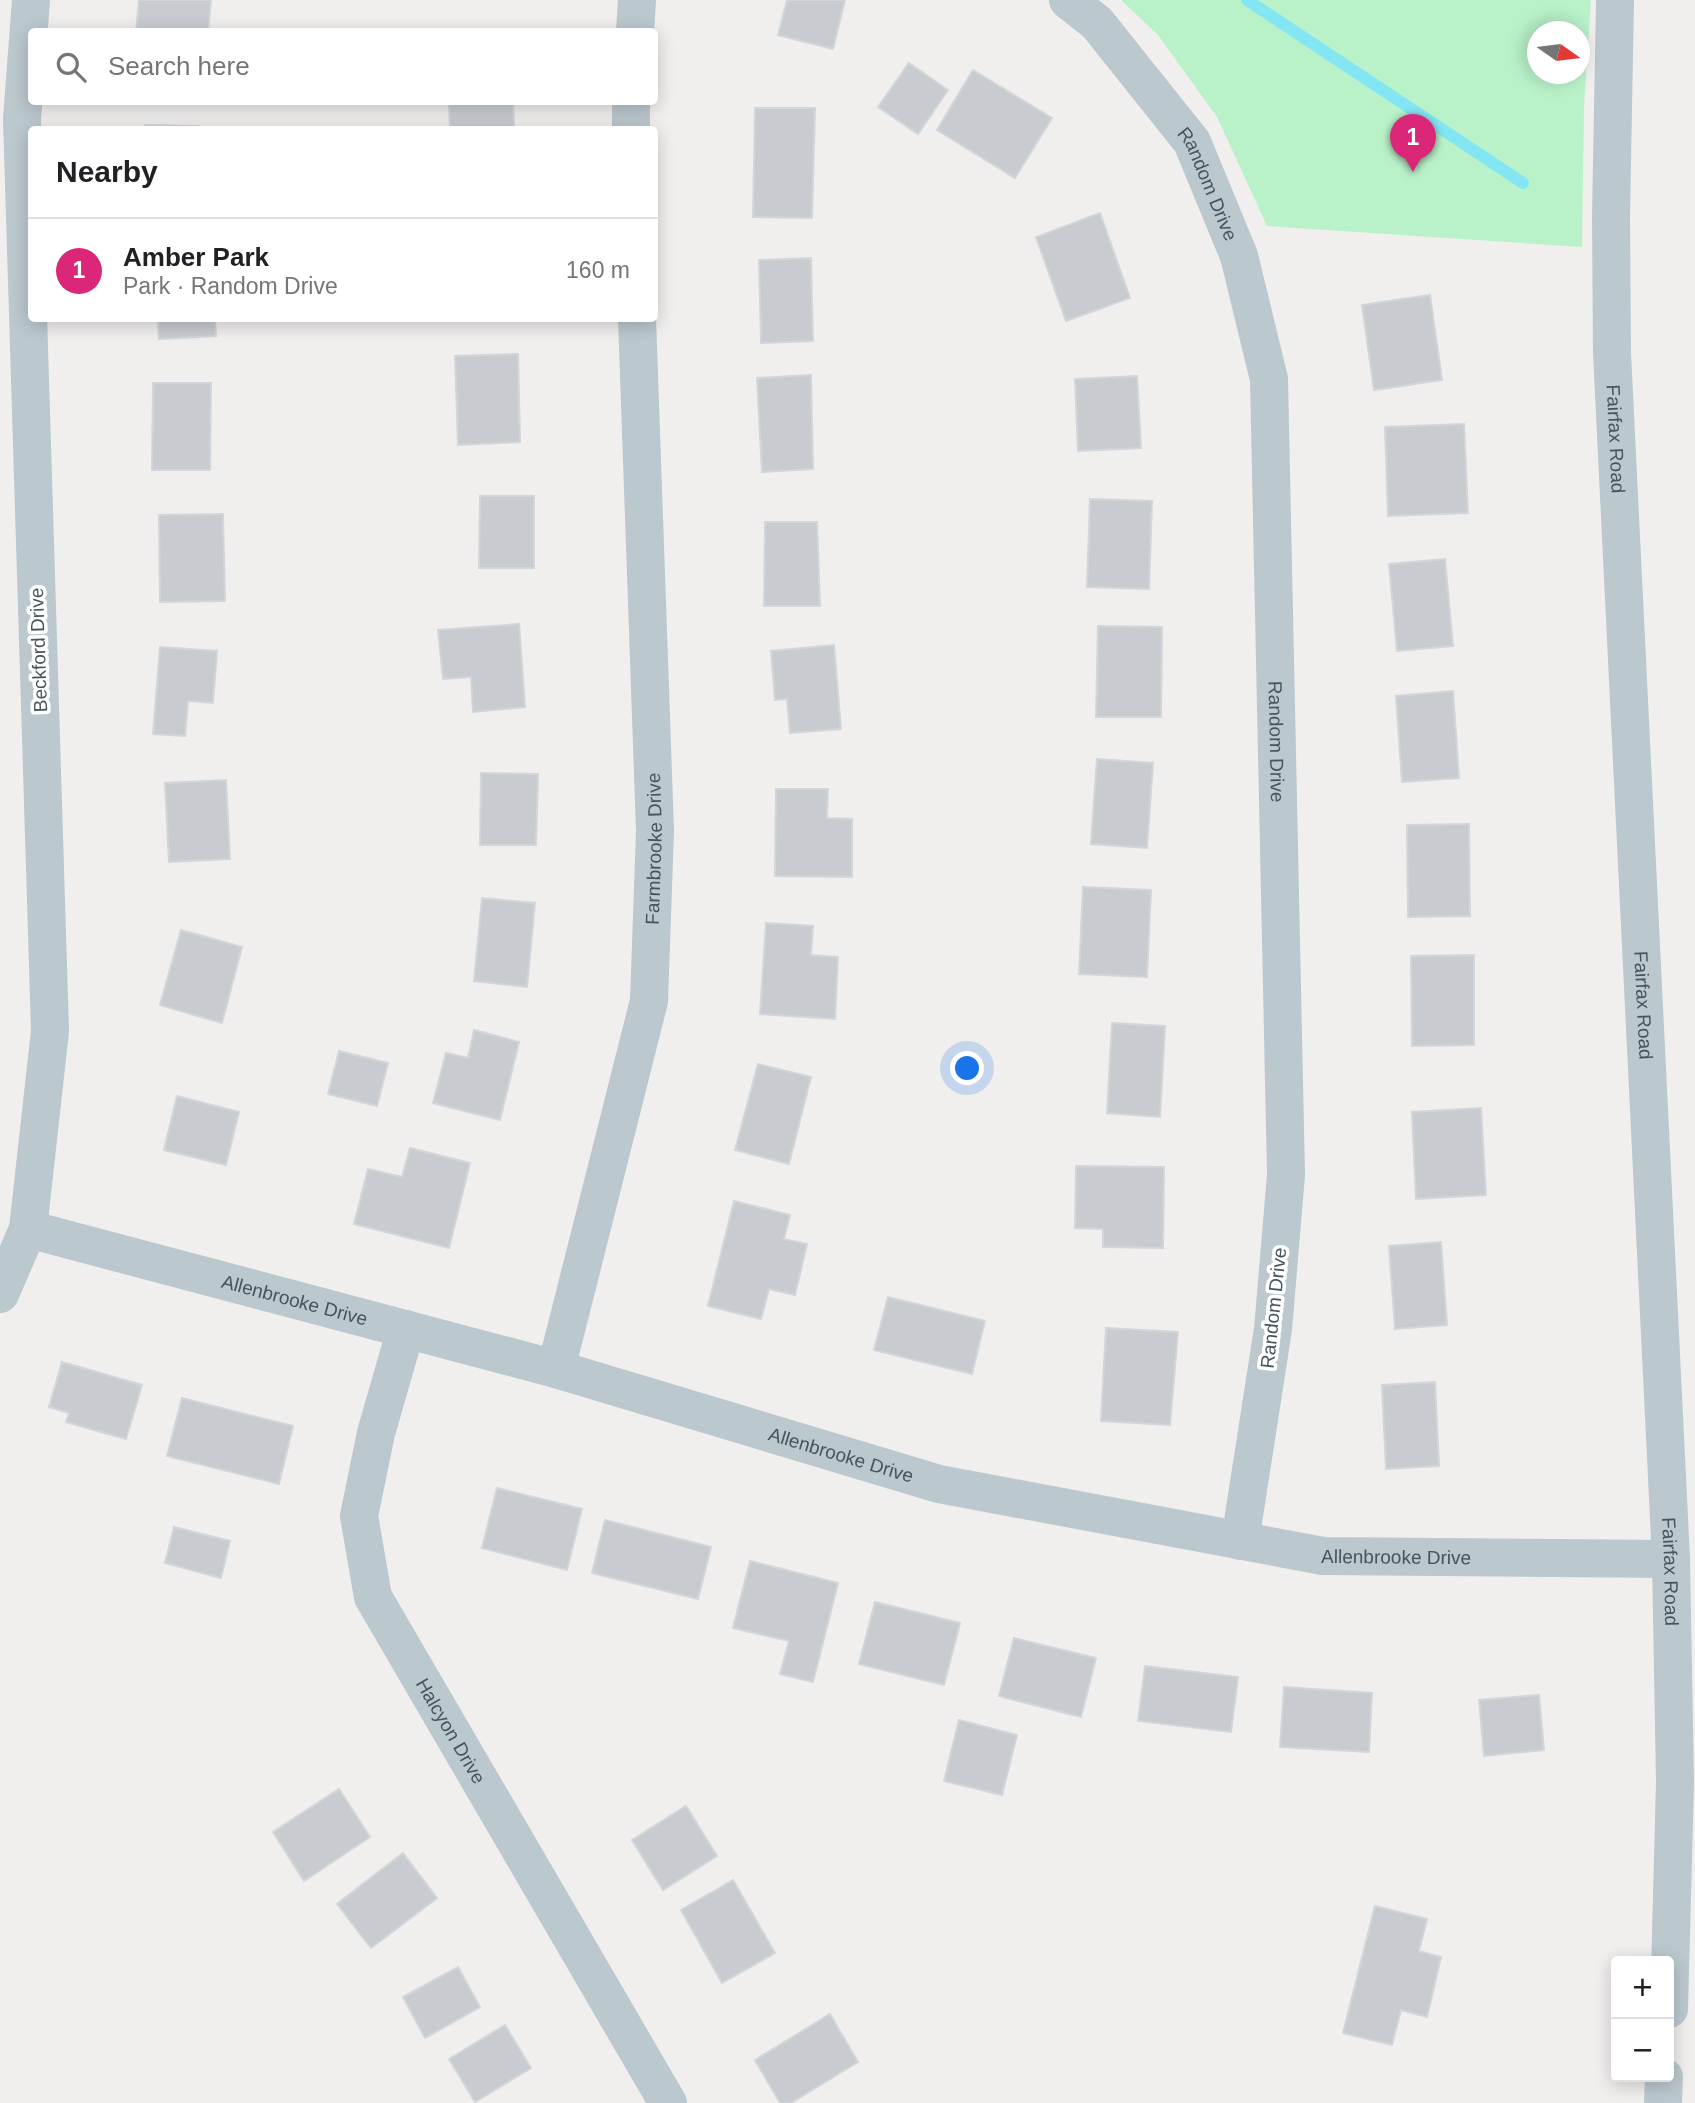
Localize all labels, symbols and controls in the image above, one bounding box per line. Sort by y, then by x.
north arrow [1527,21,1590,84]
search box [28,28,658,105]
icon: search [52,48,90,86]
text: Search here [108,51,250,81]
pin: 1 [1390,114,1436,172]
street label: Random Drive [1173,123,1241,244]
text: Nearby [56,155,158,188]
text: Amber Park [123,242,269,272]
text: 1 [73,257,85,283]
text: 160 m [566,257,630,283]
text: Park · Random Drive [123,273,338,299]
street label: Fairfax Road [1603,384,1629,494]
street label: Beckford Drive [26,587,51,713]
street label: Random Drive [1264,681,1288,803]
street label: Farmbrooke Drive [642,772,666,925]
street label: Fairfax Road [1630,950,1657,1060]
your location [950,1051,984,1085]
street label: Random Drive [1257,1247,1290,1370]
street label: Allenbrooke Drive [219,1271,370,1330]
street label: Allenbrooke Drive [766,1423,916,1487]
street label: Fairfax Road [1658,1517,1682,1626]
street label: Allenbrooke Drive [1321,1546,1471,1568]
street label: Halcyon Drive [412,1675,489,1787]
map controls [1611,1956,1674,2082]
button: + [1611,1956,1674,2019]
button: − [1611,2019,1674,2082]

